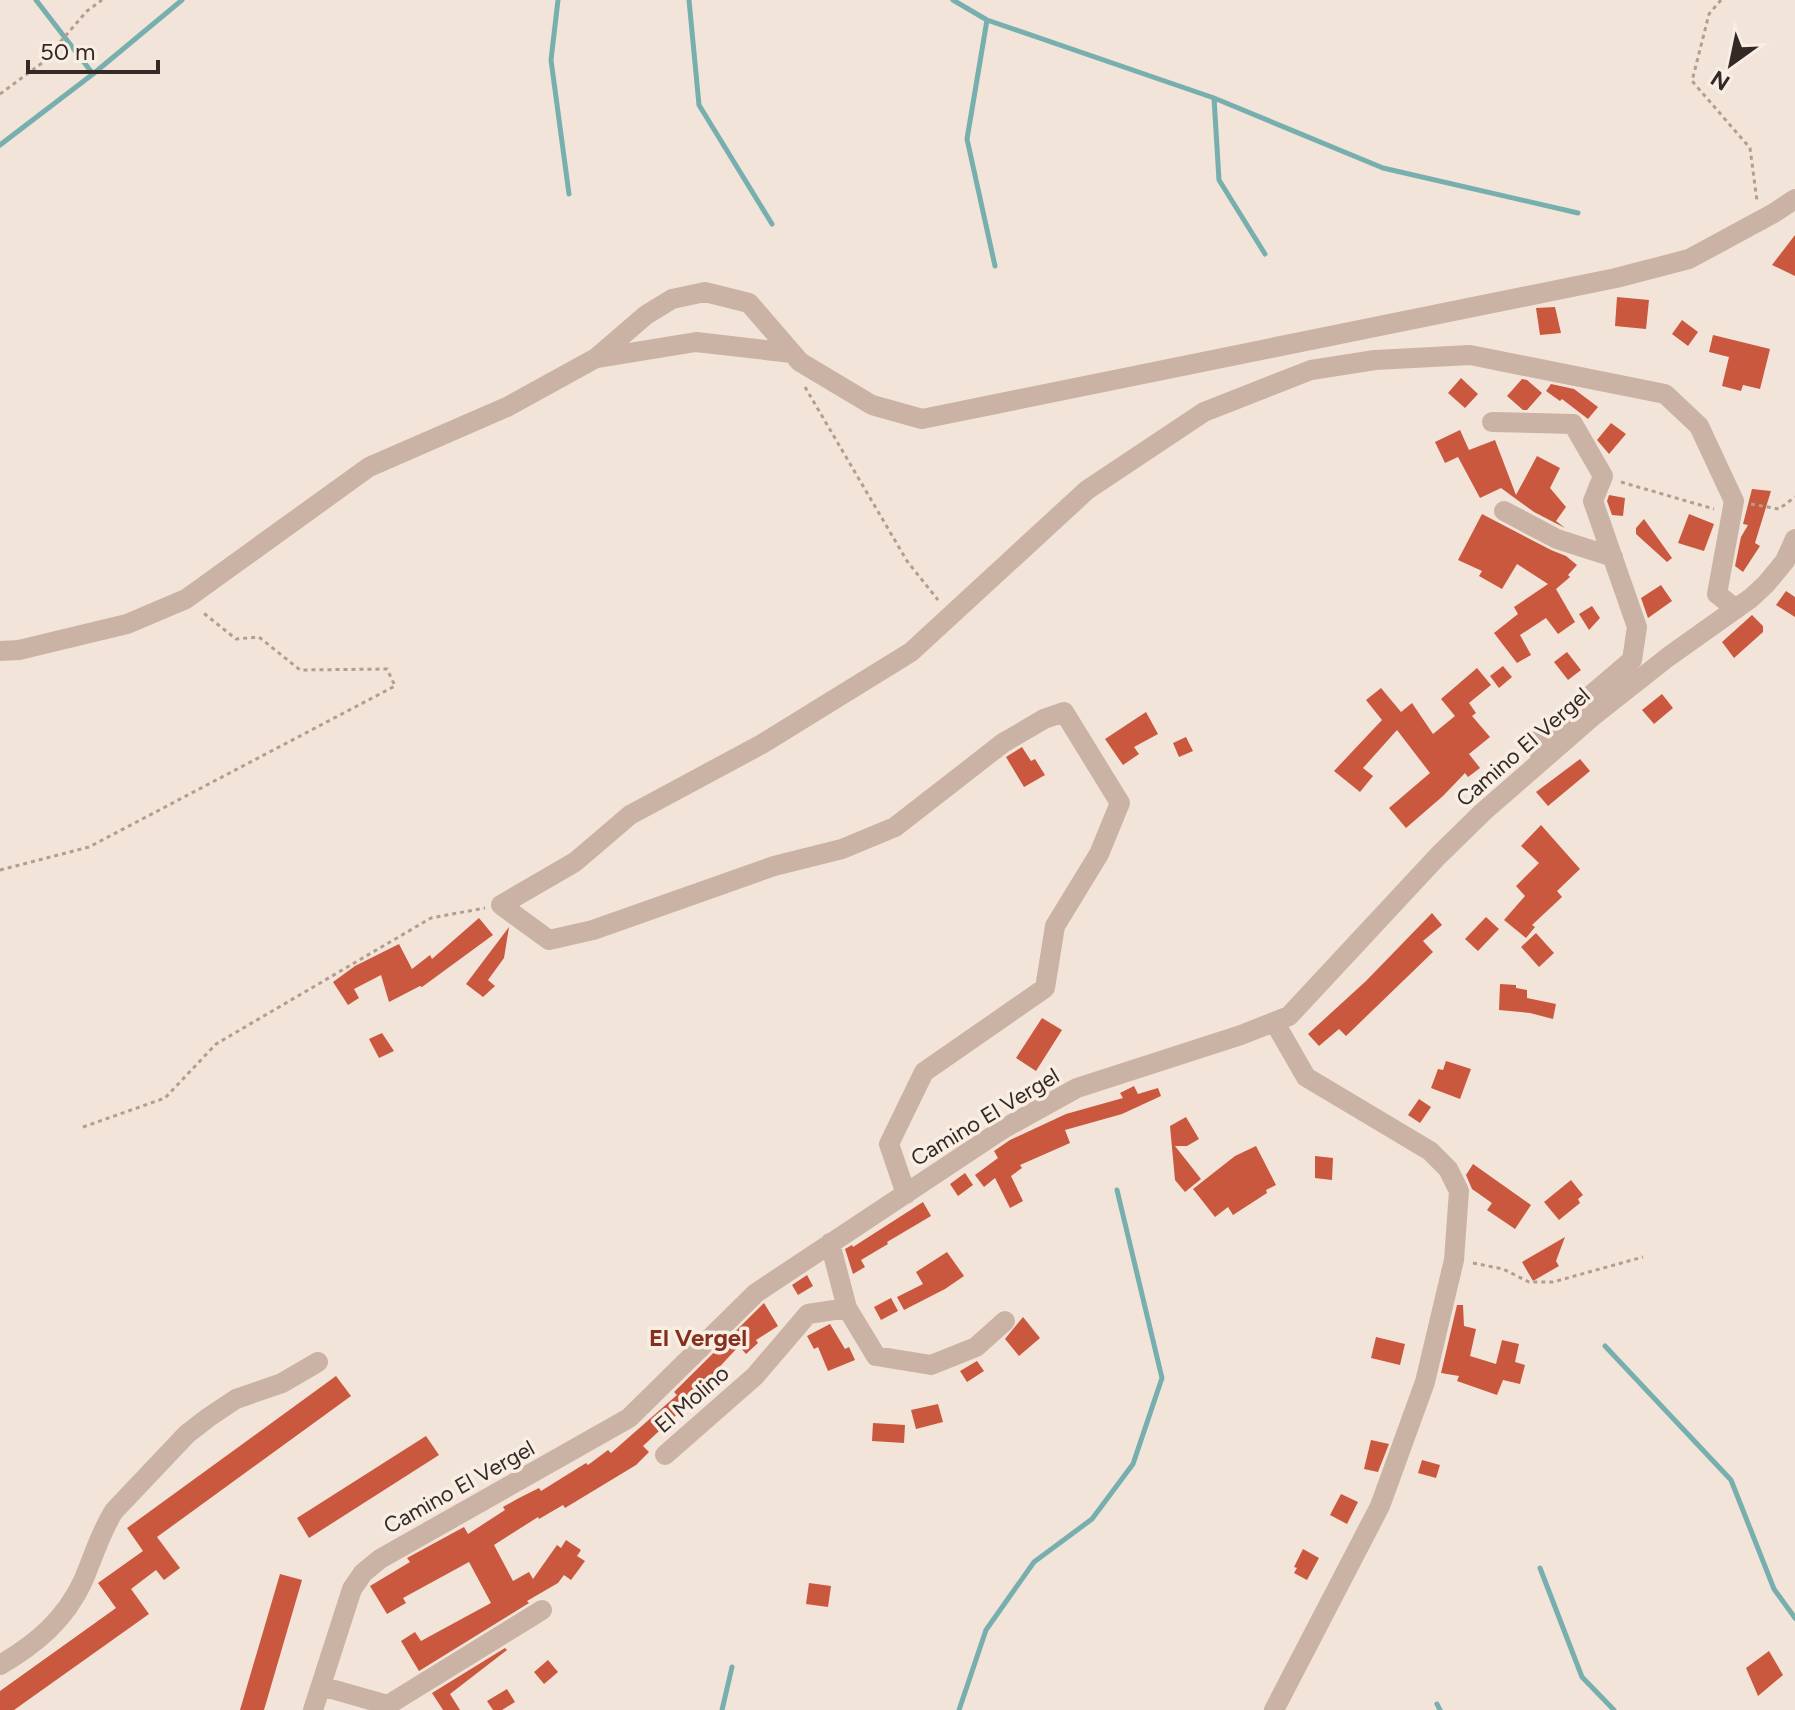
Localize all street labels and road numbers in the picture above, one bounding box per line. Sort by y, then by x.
street label: Camino El Vergel [1451,682,1595,812]
street label: Camino El Vergel [906,1062,1064,1172]
street label: El Molino [649,1359,735,1439]
street label: Camino El Vergel [379,1434,539,1540]

